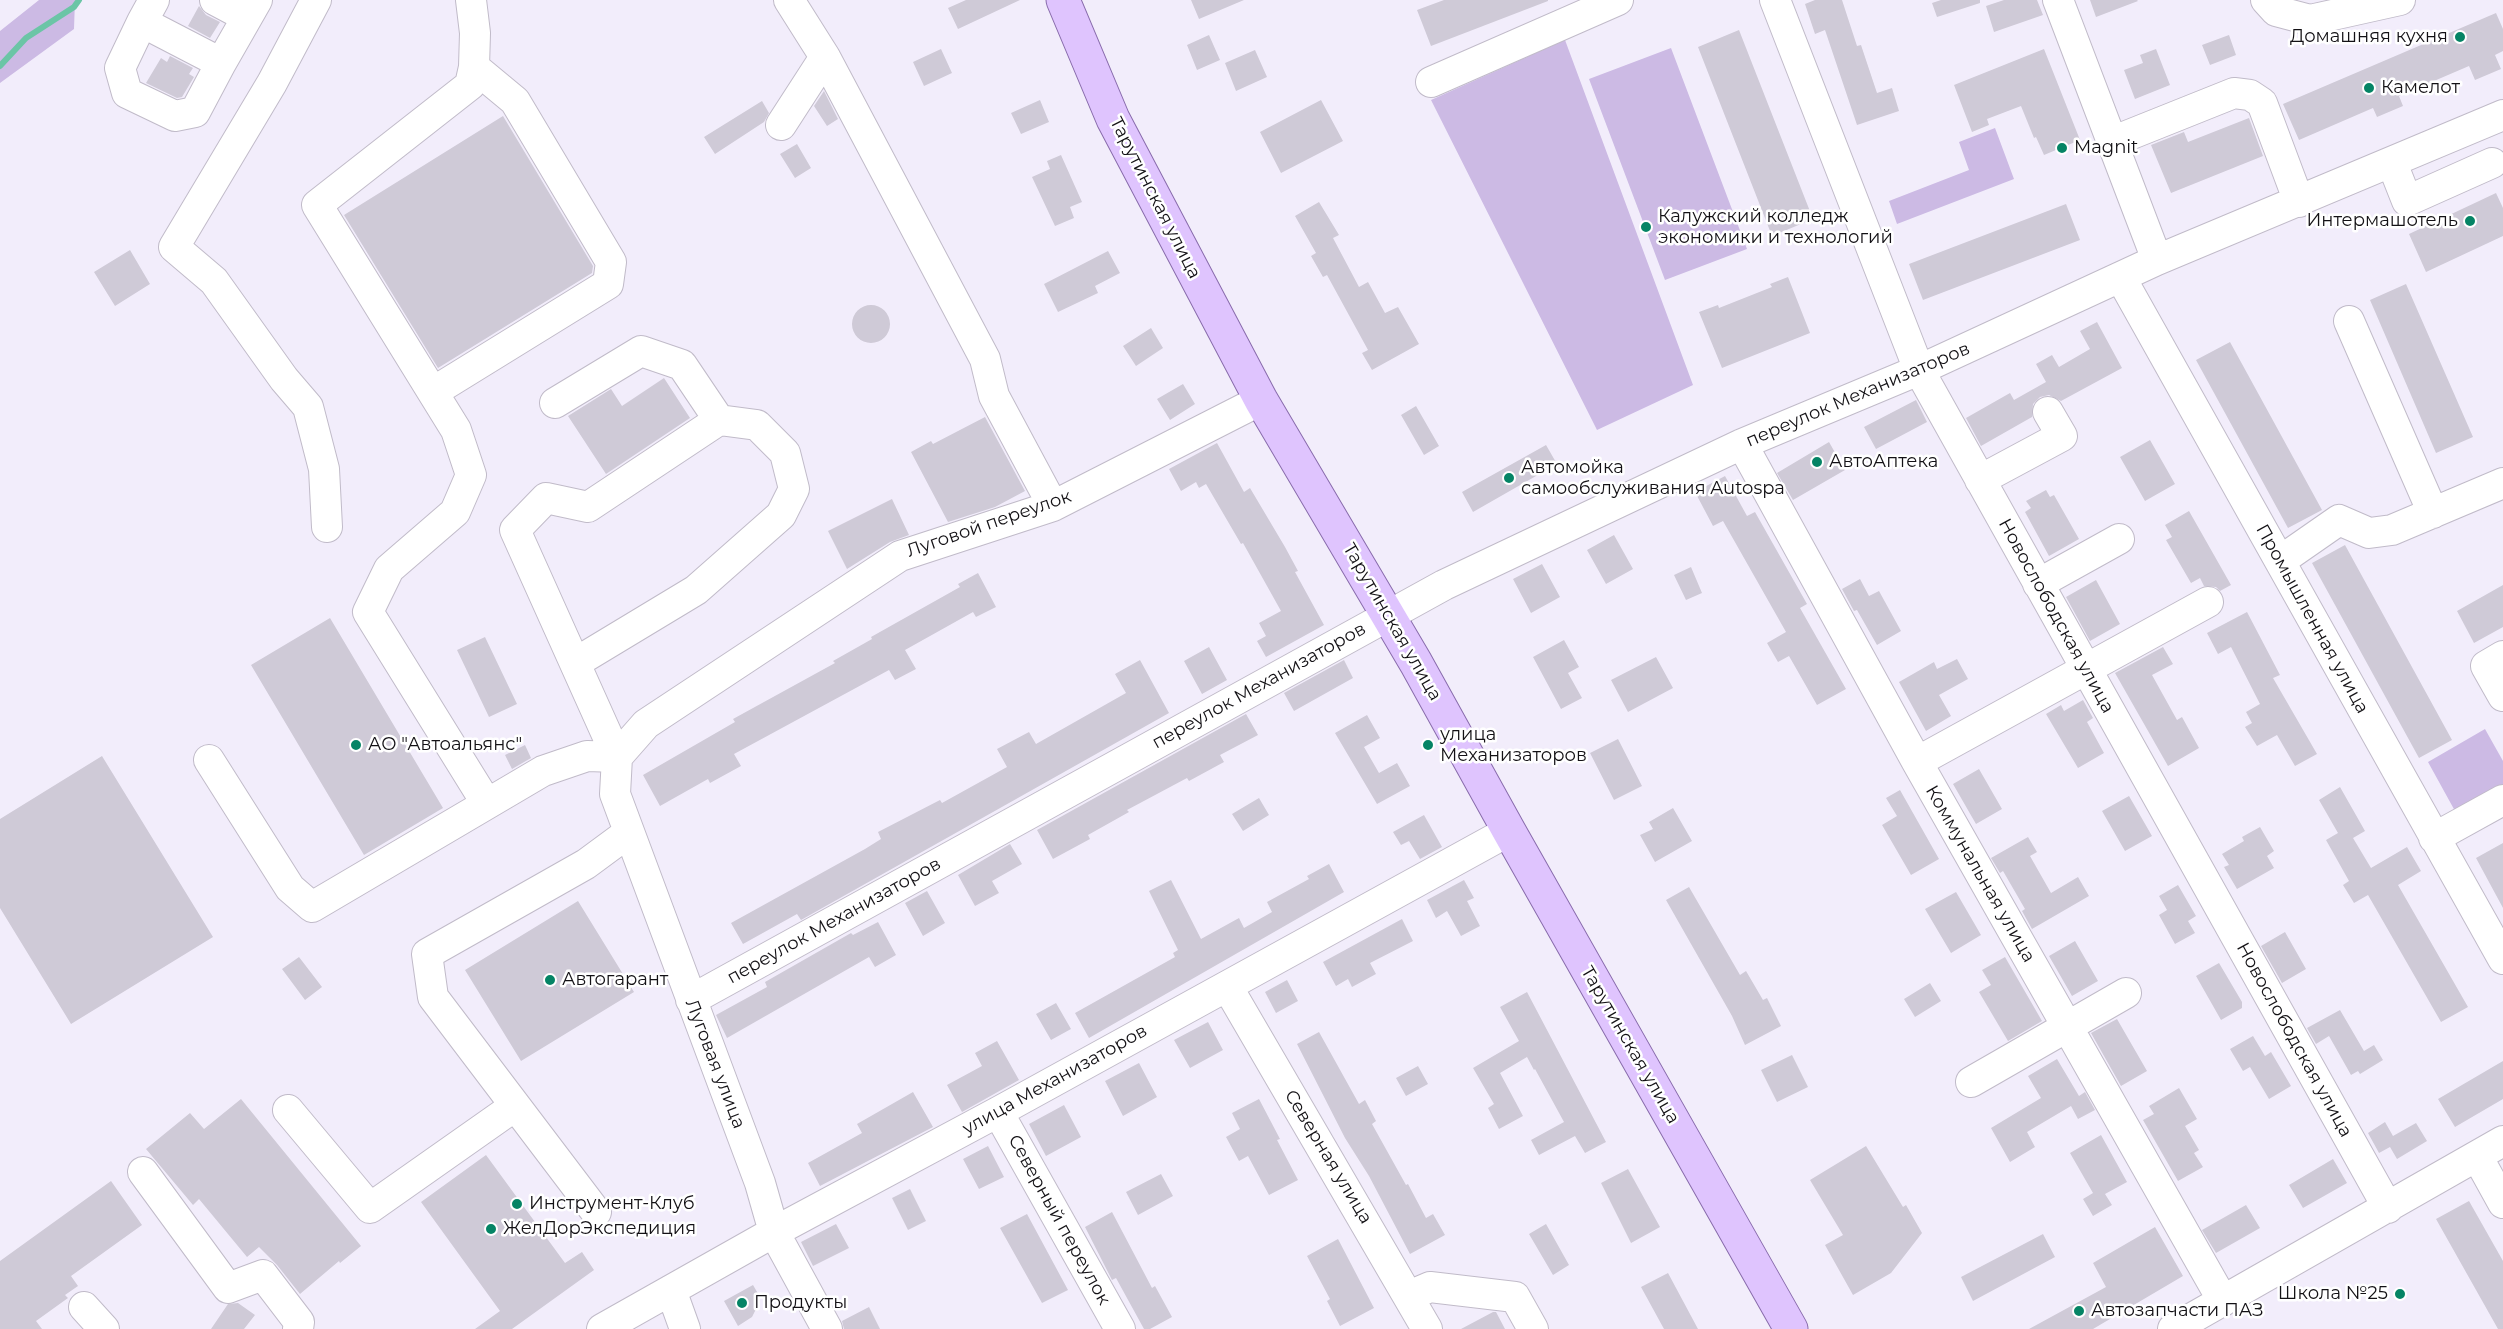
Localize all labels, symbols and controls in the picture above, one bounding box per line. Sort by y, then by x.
place label: Домашняя кухня [2290,26,2448,48]
marker: Домашняя кухня [2453,30,2467,44]
place label: Камелот [2381,77,2460,99]
marker: Камелот [2362,81,2376,95]
street label: Тарутинская улица [1105,114,1205,282]
place label: Magnit [2074,137,2138,159]
marker: Magnit [2055,141,2069,155]
place label: Калужский колледж экономики и технологий [1658,206,1893,248]
place label: Интермашотель [2306,210,2458,232]
marker: Интермашотель [2463,214,2477,228]
marker: Калужский колледж экономики и технологий [1639,220,1653,234]
street label: переулок Механизаторов [1743,338,1973,452]
place label: АвтоАптека [1829,451,1938,473]
marker: АвтоАптека [1810,455,1824,469]
place label: Автомойка самообслуживания Autospa [1521,457,1785,500]
marker: Автомойка самообслуживания Autospa [1502,471,1516,485]
street label: Луговой переулок [904,486,1074,562]
street label: Новослободская улица [1993,515,2119,717]
street label: Промышленная улица [2251,521,2373,717]
street label: Тарутинская улица [1338,539,1446,705]
street label: переулок Механизаторов [1148,618,1370,754]
place label: улица Механизаторов [1440,724,1587,766]
place label: АО "Автоальянс" [368,734,522,756]
marker: АО "Автоальянс" [349,738,363,752]
marker: улица Механизаторов [1421,738,1435,752]
street label: Коммунальная улица [1920,782,2040,966]
street label: переулок Механизаторов [723,853,945,989]
street label: Новослободская улица [2231,939,2357,1141]
street label: Тарутинская улица [1576,962,1684,1128]
place label: Автогарант [562,969,668,991]
marker: Автогарант [543,973,557,987]
street label: Луговая улица [680,996,750,1132]
street label: улица Механизаторов [959,1020,1151,1140]
street label: Северная улица [1279,1086,1377,1228]
street label: Северный переулок [1003,1131,1115,1309]
place label: Инструмент-Клуб [529,1193,695,1215]
marker: Инструмент-Клуб [510,1197,524,1211]
place label: ЖелДорЭкспедиция [503,1218,696,1240]
marker: ЖелДорЭкспедиция [484,1222,498,1236]
place label: Школа №25 [2278,1283,2388,1305]
marker: Школа №25 [2393,1287,2407,1301]
place label: Продукты [754,1292,847,1314]
marker: Продукты [735,1296,749,1310]
place label: Автозапчасти ПАЗ [2091,1300,2263,1322]
marker: Автозапчасти ПАЗ [2072,1304,2086,1318]

